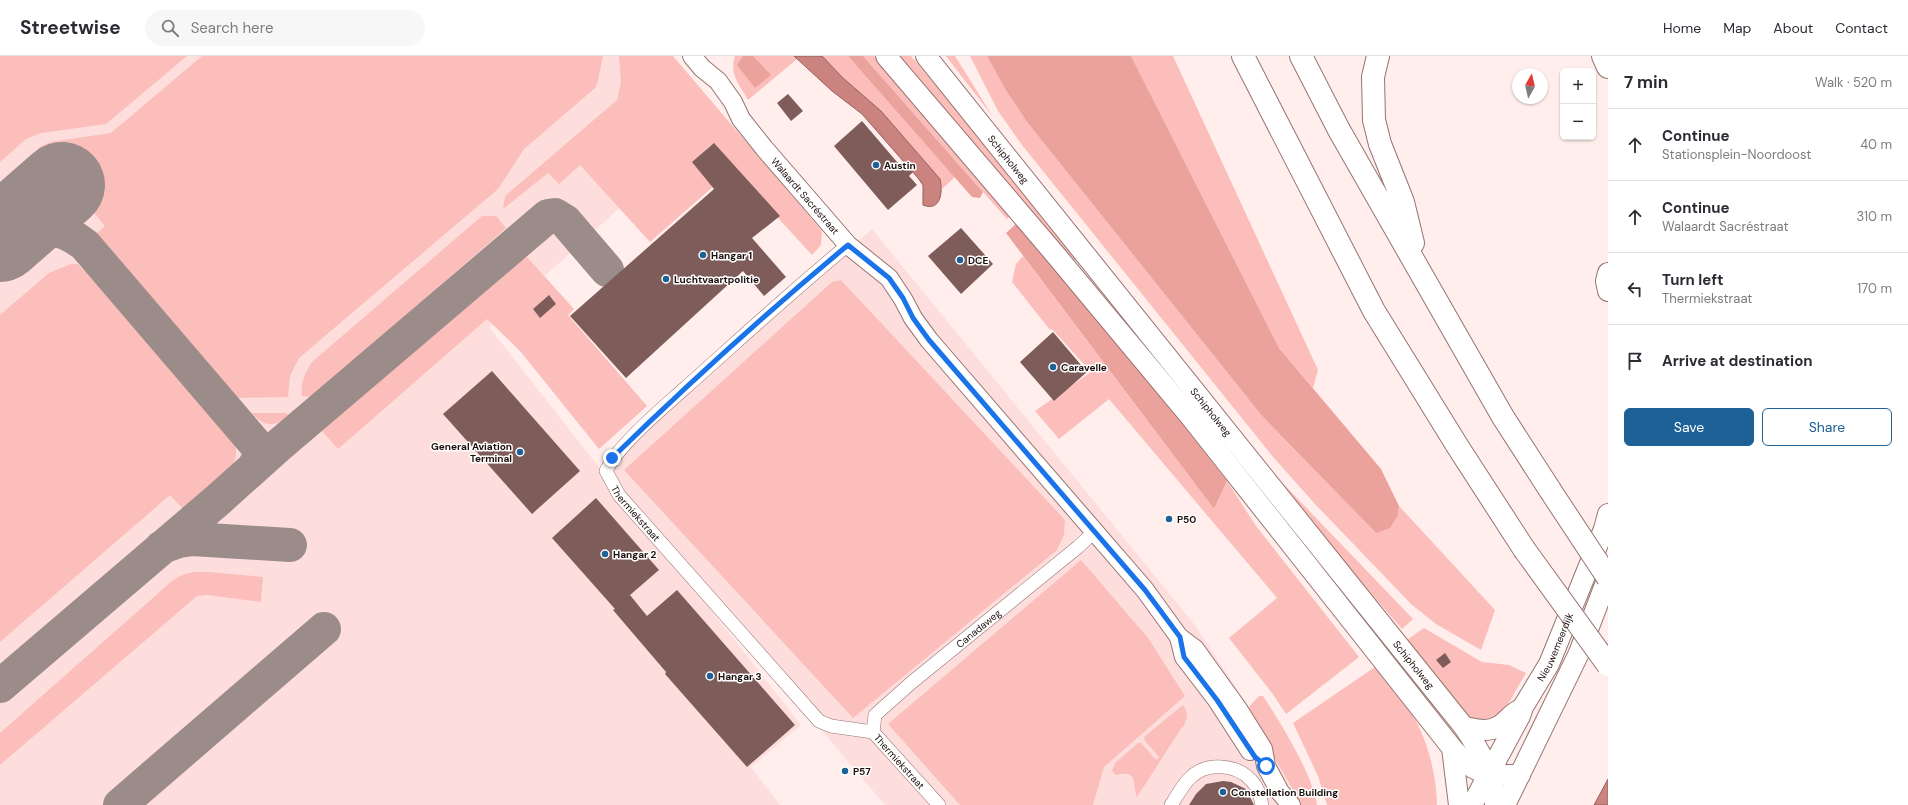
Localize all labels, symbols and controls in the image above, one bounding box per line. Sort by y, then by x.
search box [145,10,425,46]
text: Streetwise [20,15,121,40]
icon: search [159,17,181,39]
text: Search here [191,18,273,38]
text: Home [1663,19,1701,37]
text: Map [1723,19,1751,37]
text: About [1773,19,1813,37]
text: Contact [1835,19,1888,37]
north arrow [1512,68,1548,104]
map controls [1560,68,1596,140]
button: + [1560,68,1596,104]
text: 7 min [1624,71,1668,93]
text: Walk · 520 m [1815,74,1892,91]
button: − [1560,104,1596,140]
text: Continue [1662,126,1730,146]
street label: Schipholweg [985,132,1032,187]
icon: ahead [1624,134,1646,156]
text: 40 m [1860,136,1892,153]
text: Stationsplein-Noordoost [1662,146,1811,163]
street label: Walaardt Sacréstraat [768,155,842,237]
place label: Austin [884,159,916,172]
marker: Austin [871,160,881,170]
text: Continue [1662,198,1730,218]
icon: ahead [1624,206,1646,228]
text: 310 m [1857,208,1892,225]
text: Walaardt Sacréstraat [1662,218,1789,235]
place label: Hangar 1 [711,249,752,262]
marker: Hangar 1 [698,250,708,260]
place label: DCE [968,254,988,267]
marker: DCE [955,255,965,265]
text: Turn left [1662,270,1723,290]
place label: Luchtvaartpolitie [674,273,759,286]
marker: Luchtvaartpolitie [661,274,671,284]
icon: left [1624,278,1646,300]
text: 170 m [1857,280,1892,297]
text: Thermiekstraat [1662,290,1752,307]
icon: arrive [1624,350,1646,372]
text: Arrive at destination [1662,351,1813,371]
place label: Caravelle [1061,361,1107,374]
marker: Caravelle [1048,362,1058,372]
street label: Schipholweg [1187,385,1235,439]
button: Save [1624,408,1754,446]
button: Share [1762,408,1892,446]
place label: General Aviation Terminal [431,440,512,465]
marker: General Aviation Terminal [515,447,525,457]
route end [603,449,621,467]
street label: Thermiekstraat [608,483,663,544]
place label: P50 [1177,513,1196,526]
marker: P50 [1164,514,1174,524]
place label: Hangar 2 [613,548,656,561]
marker: Hangar 2 [600,549,610,559]
street label: Canadaweg [953,606,1004,651]
street label: Nieuwemeerdijk [1534,611,1576,684]
street label: Schipholweg [1390,638,1437,692]
place label: Hangar 3 [718,670,761,683]
marker: Hangar 3 [705,671,715,681]
street label: Thermiekstraat [871,731,927,792]
route start [1257,757,1275,775]
place label: P57 [853,765,871,778]
marker: P57 [840,766,850,776]
place label: Constellation Building [1231,786,1338,799]
marker: Constellation Building [1218,787,1228,797]

